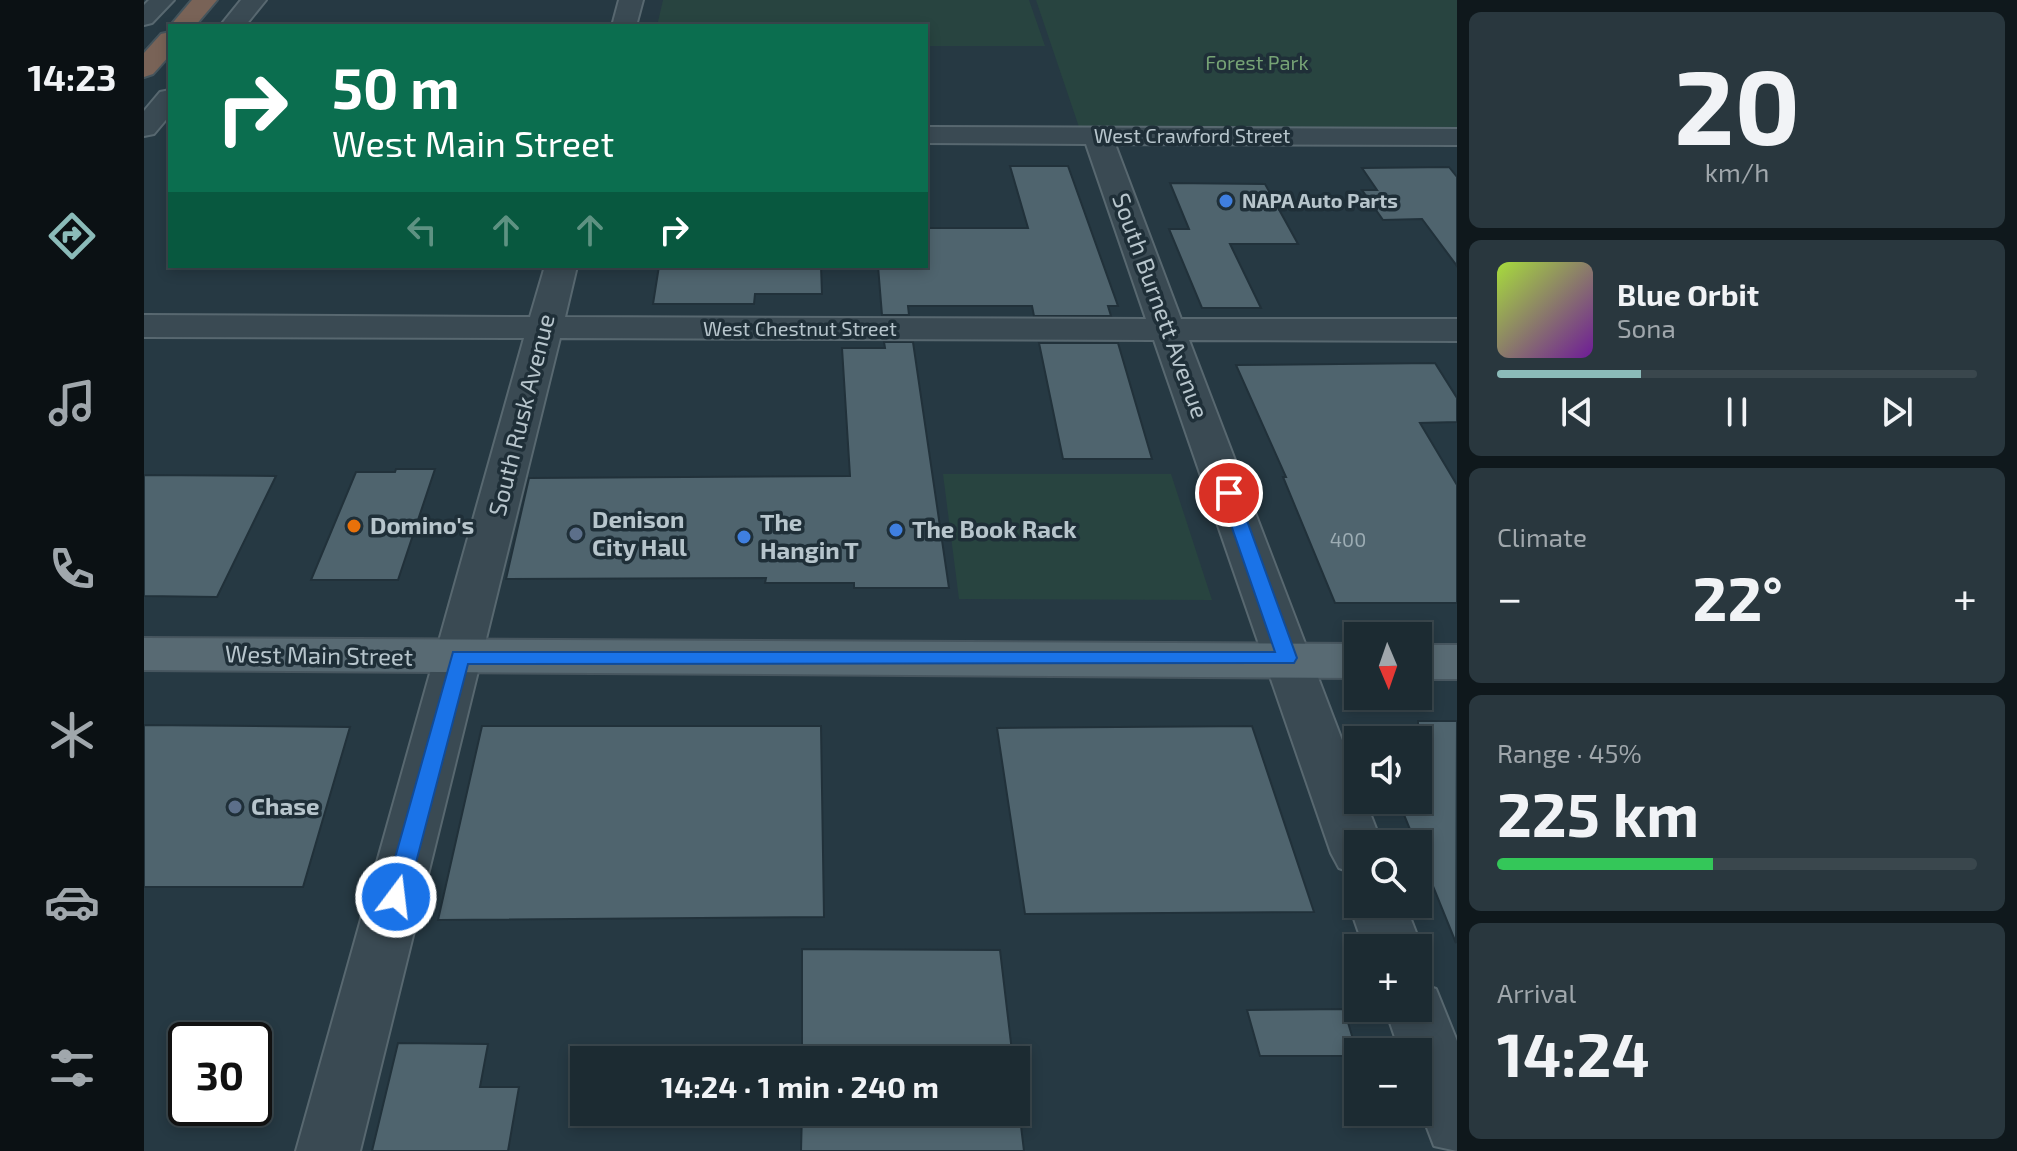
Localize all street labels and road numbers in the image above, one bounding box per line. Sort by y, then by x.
street label: West Crawford Street [1094,123,1291,147]
street label: South Burnett Avenue [1107,189,1216,422]
street label: South Rusk Avenue [481,311,560,519]
street label: West Chestnut Street [703,316,897,340]
street label: West Main Street [225,638,413,671]

